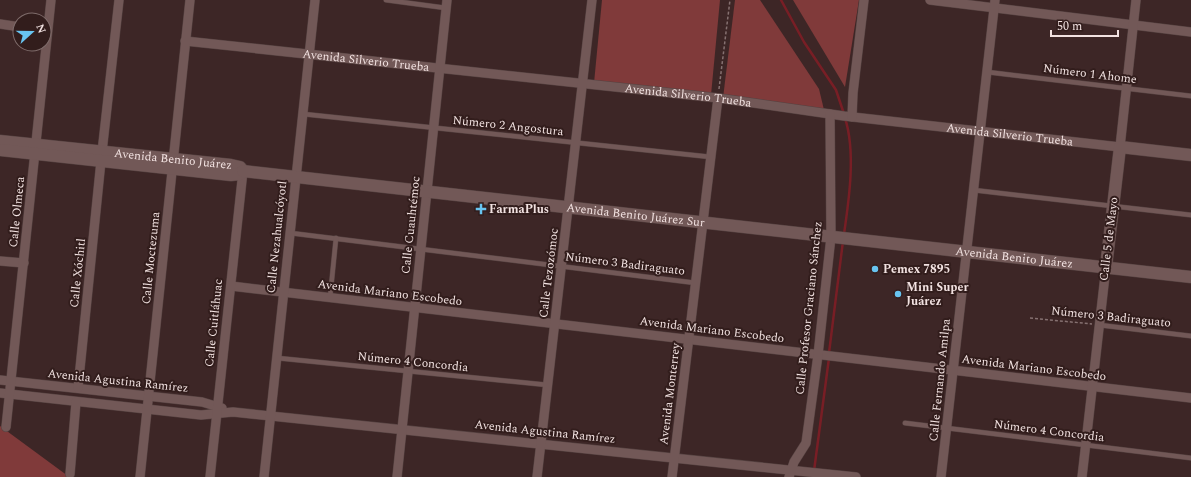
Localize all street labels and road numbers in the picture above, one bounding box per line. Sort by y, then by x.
street label: Avenida Silverio Trueba [302,44,430,77]
street label: Número 1 Ahome [1042,59,1138,89]
street label: Avenida Silverio Trueba [624,79,753,112]
street label: Número 2 Angostura [452,111,564,141]
street label: Avenida Silverio Trueba [945,118,1074,151]
street label: Avenida Benito Juárez [113,143,233,175]
street label: Calle Olmeca [4,175,30,248]
street label: Calle Cuauhtémoc [396,175,426,275]
street label: Calle Nezahualcóyotl [262,180,292,294]
street label: Calle 5 de Mayo [1094,196,1124,282]
street label: Avenida Benito Juárez Sur [565,198,706,232]
street label: Calle Moctezuma [137,211,165,305]
street label: Calle Profesor Graciano Sánchez [790,220,828,396]
street label: Calle Tezozómoc [534,227,564,319]
street label: Calle Xóchitl [65,237,91,309]
street label: Avenida Benito Juárez [954,241,1074,273]
street label: Número 3 Badiraguato [564,247,686,281]
street label: Avenida Mariano Escobedo [317,275,463,311]
street label: Calle Cuitláhuac [200,278,228,368]
street label: Número 3 Badiraguato [1050,301,1172,333]
street label: Avenida Mariano Escobedo [639,312,785,348]
street label: Calle Fernando Amilpa [924,318,956,442]
street label: Avenida Monterrey [654,341,686,446]
street label: Número 4 Concordia [357,347,469,377]
street label: Avenida Mariano Escobedo [961,350,1107,386]
street label: Avenida Agustina Ramírez [47,364,189,398]
street label: Avenida Agustina Ramírez [474,415,616,449]
street label: Número 4 Concordia [993,415,1105,447]

